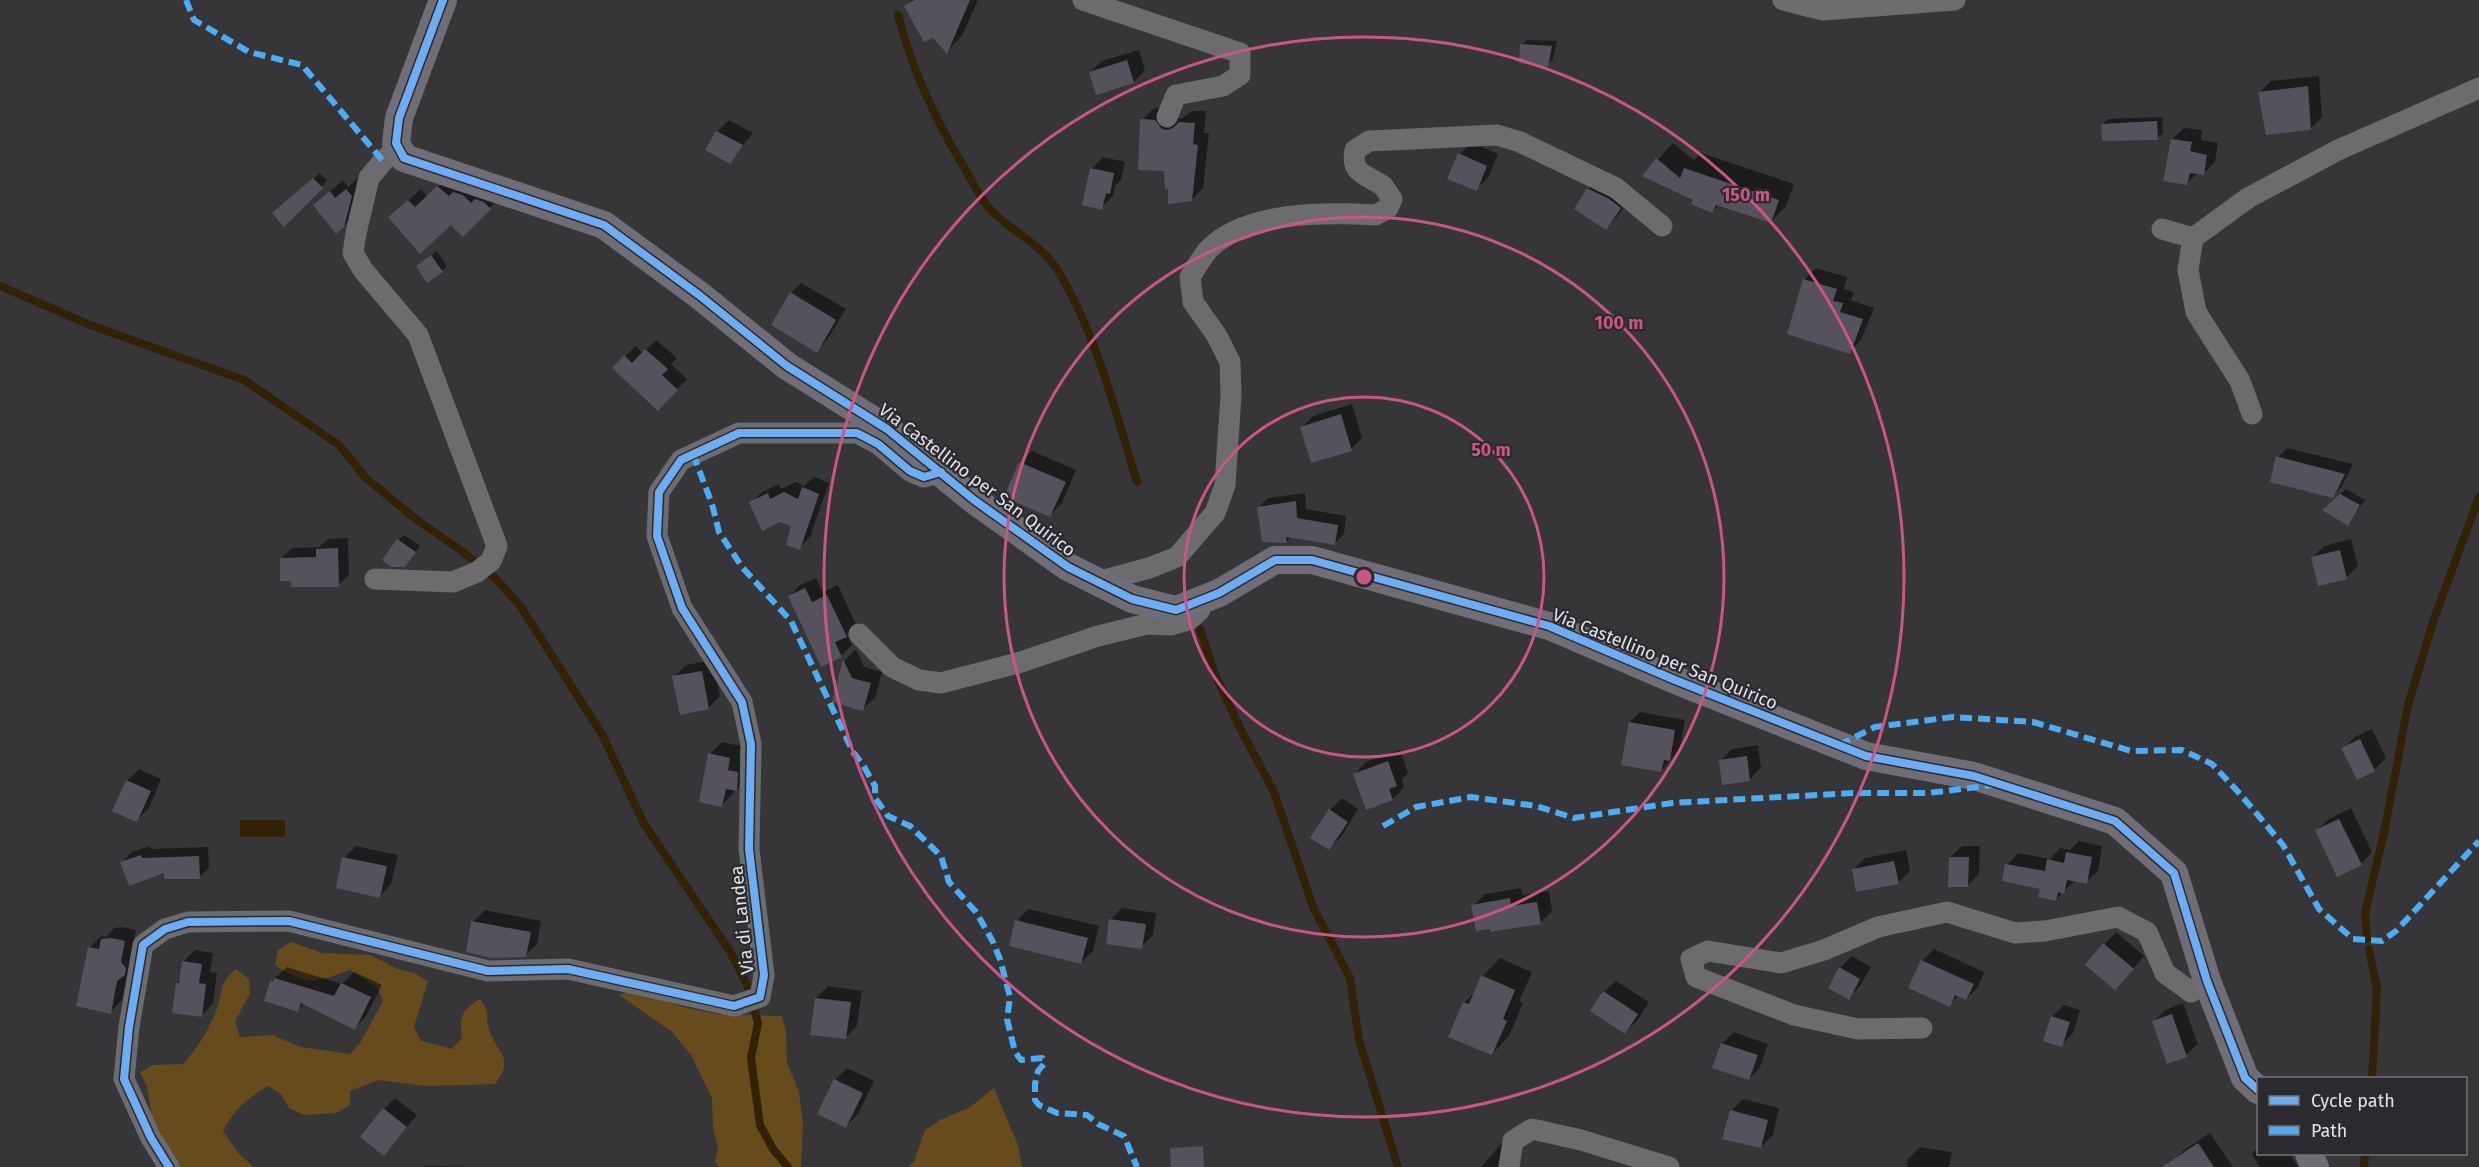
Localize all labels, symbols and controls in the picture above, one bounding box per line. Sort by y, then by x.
text: 150 m [1722,184,1770,206]
text: 100 m [1595,312,1643,334]
street label: Via Castellino per San Quirico [874,399,1080,561]
text: 50 m [1471,439,1511,461]
centre of rings [1354,567,1374,587]
street label: Via Castellino per San Quirico [1549,604,1781,714]
street label: Via di Landea [725,864,759,976]
legend [2257,1077,2467,1155]
text: Cycle path [2311,1090,2395,1112]
text: Path [2311,1120,2347,1142]

